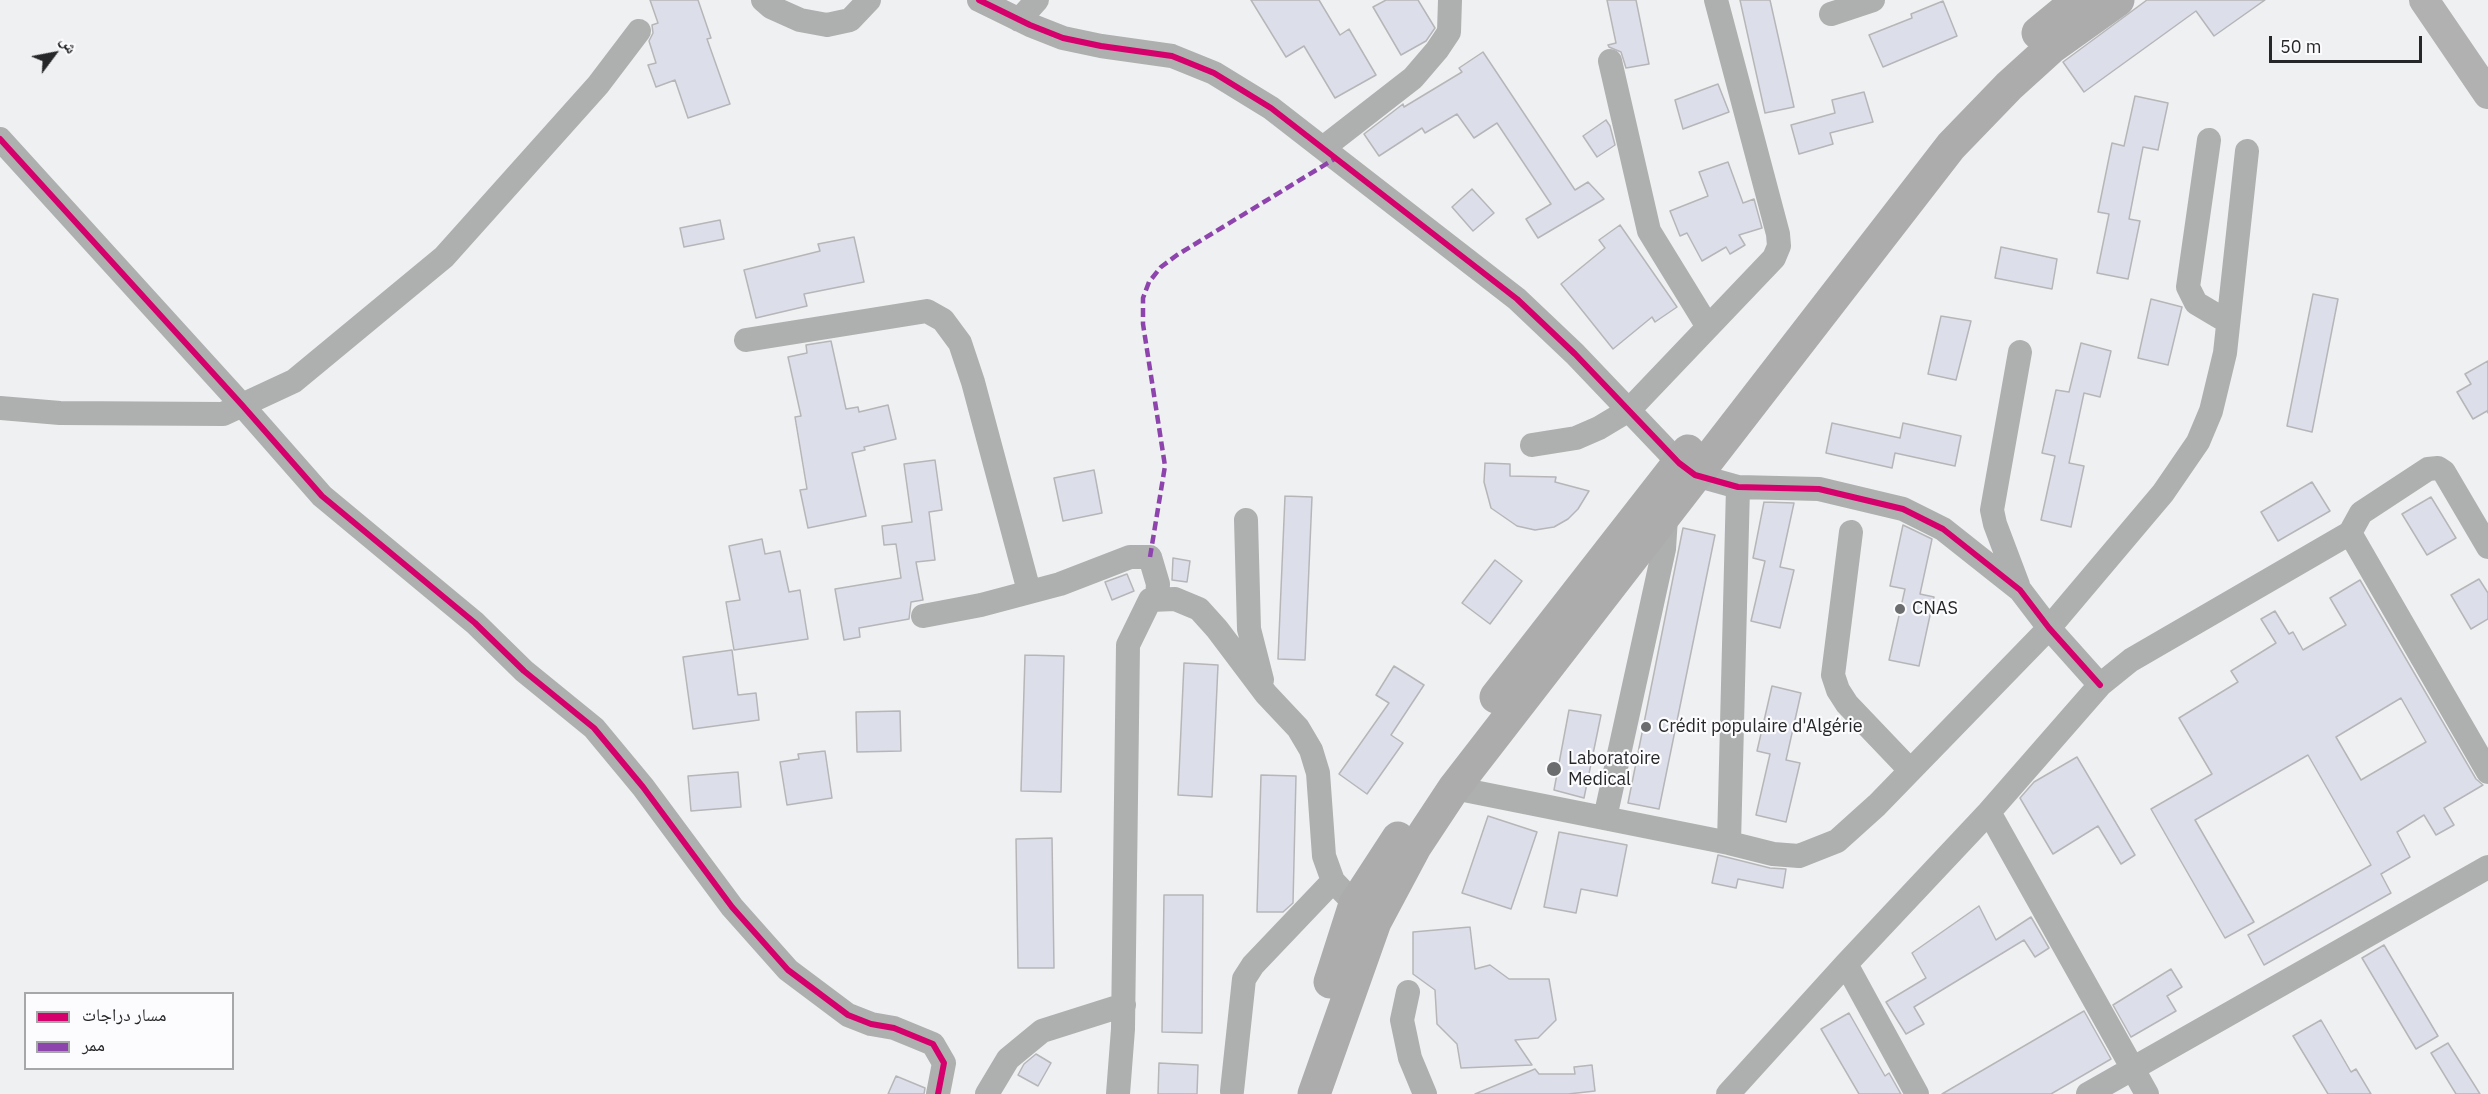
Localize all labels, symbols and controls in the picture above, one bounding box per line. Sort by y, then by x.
north arrow [24,24,84,84]
scale bar [2272,24,2425,62]
text: ش [56,32,82,57]
text: 50 m [2280,35,2322,58]
place label: CNAS [1912,598,1958,620]
marker: CNAS [1893,602,1907,616]
place label: Crédit populaire d'Algérie [1658,716,1863,738]
marker: Crédit populaire d'Algérie [1639,720,1653,734]
place label: Laboratoire Medical [1568,748,1661,790]
marker: Laboratoire Medical [1545,760,1563,778]
legend [24,992,234,1070]
text: مسار دراجات [82,1003,166,1026]
text: ممر [82,1033,105,1056]

